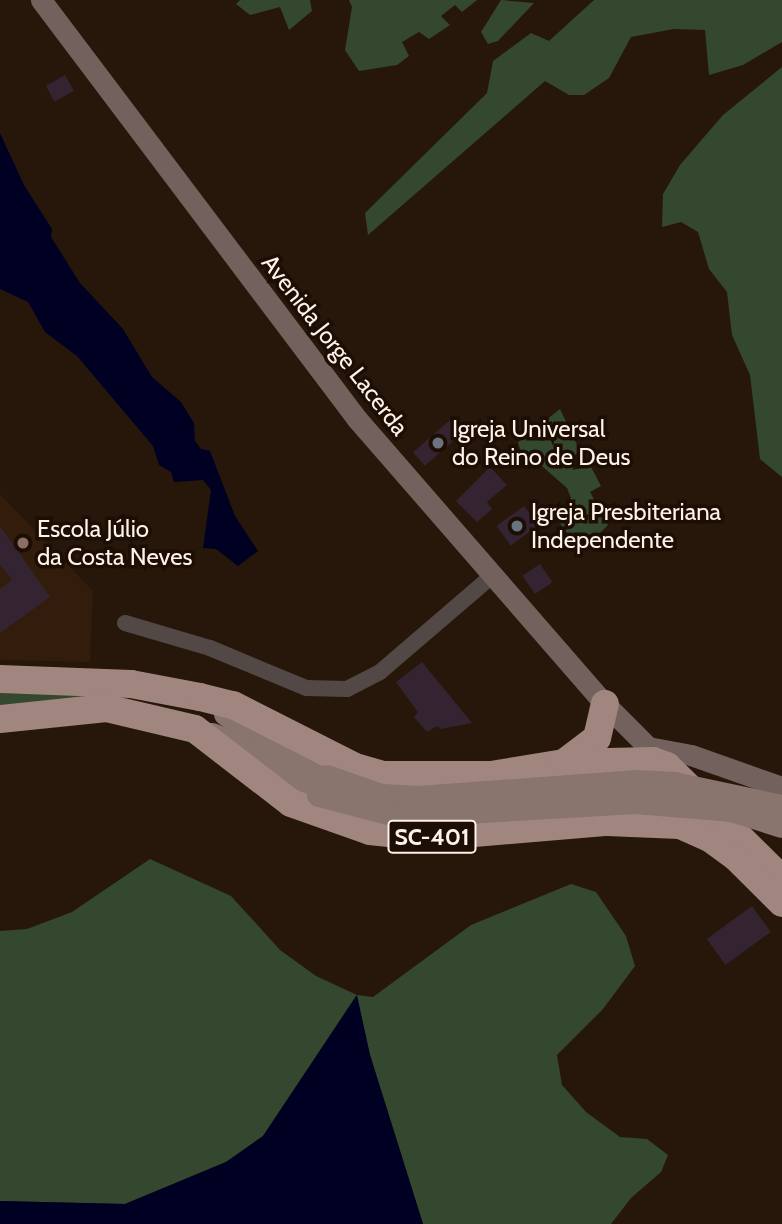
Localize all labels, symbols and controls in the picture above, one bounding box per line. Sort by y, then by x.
street label: Avenida Jorge Lacerda [256,249,414,441]
place label: Igreja Universal do Reino de Deus [452,415,630,471]
marker: Igreja Universal do Reino de Deus [430,435,446,451]
place label: Igreja Presbiteriana Independente [531,498,721,554]
place label: Escola Júlio da Costa Neves [37,515,192,571]
marker: Igreja Presbiteriana Independente [509,518,525,534]
marker: Escola Júlio da Costa Neves [15,535,31,551]
road number: SC-401 [386,818,478,856]

